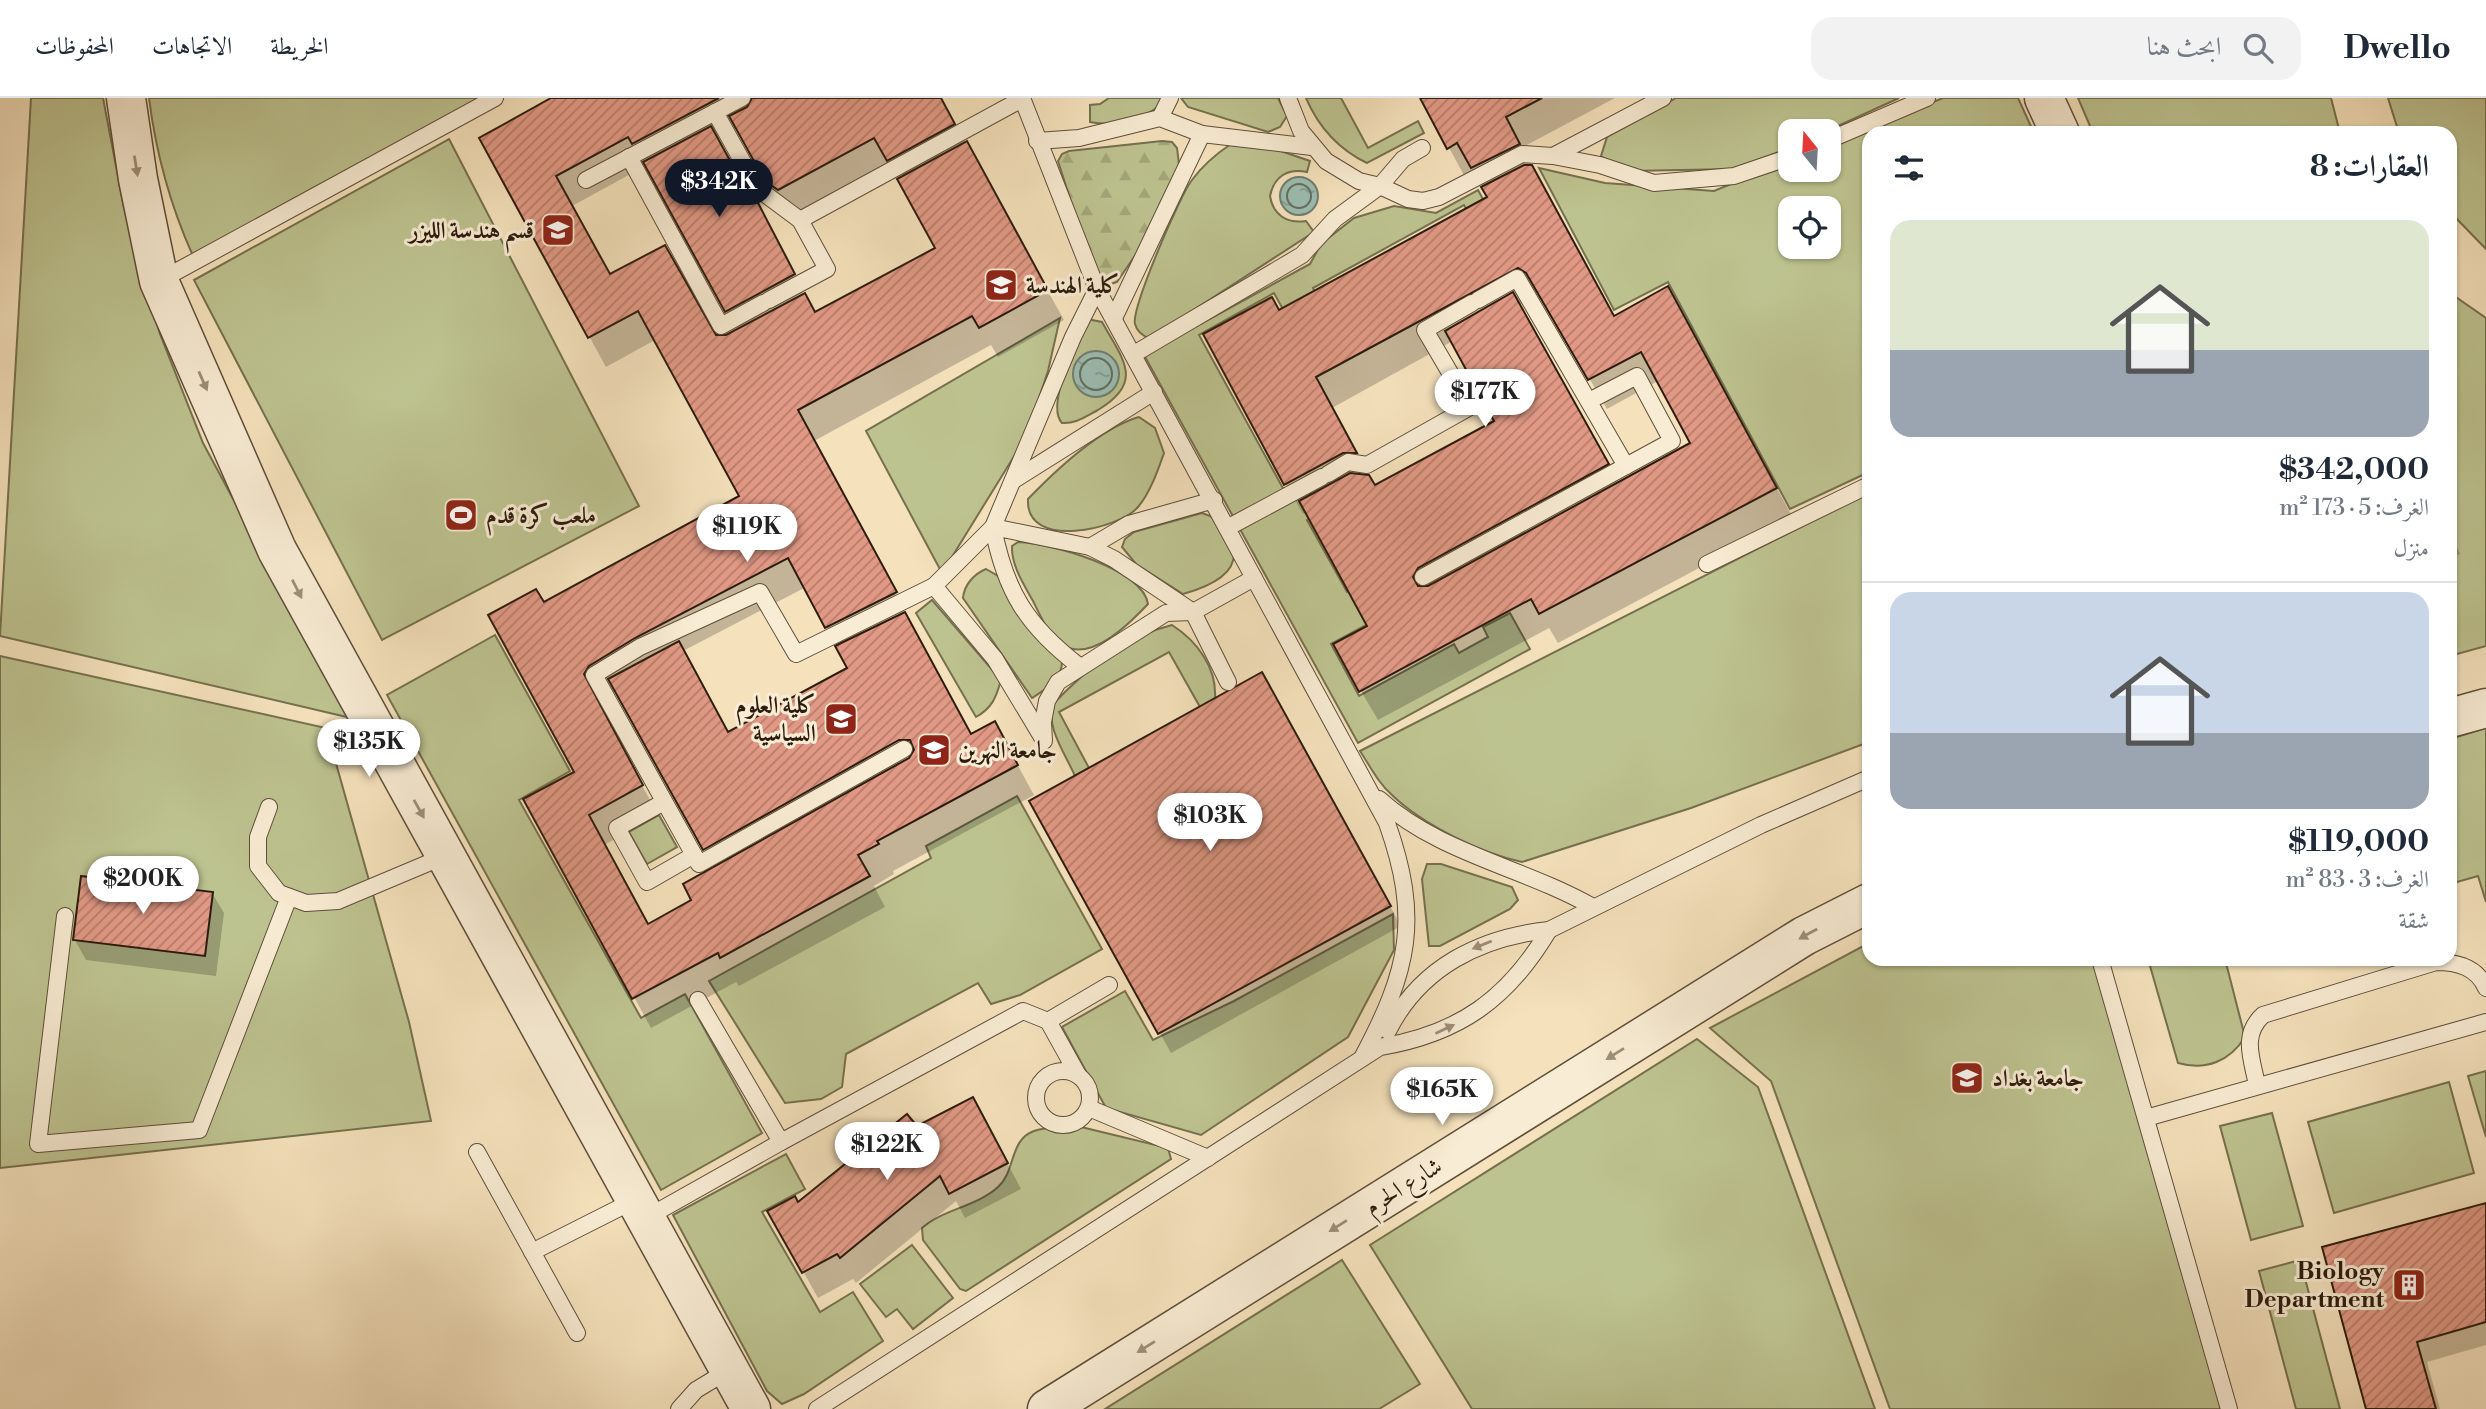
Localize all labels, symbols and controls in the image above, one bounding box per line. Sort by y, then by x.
search box [1811,17,2301,80]
text: Dwello [2343,28,2451,69]
icon: search [2239,29,2277,67]
text: ابحث هنا [2147,31,2221,63]
text: المحفوظات [35,32,114,62]
text: الاتجاهات [152,32,232,62]
text: الخريطة [270,32,329,62]
north arrow [1778,119,1841,182]
map controls [1778,119,1841,259]
text: العقارات: 8 [2310,148,2429,186]
icon: filters [1890,149,1928,187]
one-way arrow [131,155,142,177]
pin: $342K [670,159,768,219]
text: $342K [681,168,757,196]
button: locate [1778,196,1841,259]
school or university icon: قسم هندسة الليزر [539,211,577,249]
place label: قسم هندسة الليزر [406,216,534,254]
school or university icon: كلية الهندسة [982,266,1020,304]
icon: home [2097,266,2223,392]
place label: كلية الهندسة [1026,271,1120,301]
pin: $177K [1436,370,1534,429]
one-way arrow [198,371,209,392]
text: $177K [1451,378,1519,406]
text: $342,000 [2279,451,2429,489]
text: الغرف: 5 · 173 m² [2279,494,2429,522]
sports icon: ملعب كرة قدم [442,496,480,534]
place label: ملعب كرة قدم [486,501,596,536]
pin: $119K [698,504,796,564]
text: $119K [712,513,782,541]
text: منزل [2394,535,2429,563]
one-way arrow [291,579,303,599]
icon: home [2097,638,2223,764]
place label: كلية العلوم السياسية [736,691,816,749]
school or university icon: كلية العلوم السياسية [822,700,860,738]
pin: $135K [320,720,418,779]
text: $135K [333,728,405,756]
school or university icon: جامعة النهرين [915,731,953,769]
place label: جامعة النهرين [958,736,1057,766]
pin: $103K [1161,794,1259,853]
one-way arrow [413,799,425,819]
text: $103K [1173,802,1247,830]
text: $119,000 [2288,823,2429,861]
pin: $200K [94,856,192,916]
text: $200K [103,865,183,893]
text: الغرف: 3 · 83 m² [2285,866,2429,894]
text: شقة [2399,907,2429,935]
one-way arrow [1799,928,1818,940]
one-way arrow [1472,939,1493,950]
one-way arrow [1435,1023,1455,1035]
one-way arrow [1605,1048,1624,1061]
school or university icon: جامعة بغداد [1948,1059,1986,1097]
place label: جامعة بغداد [1992,1064,2084,1094]
pin: $165K [1393,1068,1491,1127]
text: $165K [1406,1076,1478,1104]
pin: $122K [838,1122,936,1182]
text: $122K [851,1131,923,1159]
street label: شارع الحرم [1359,1151,1451,1227]
one-way arrow [1329,1220,1348,1233]
place label: Biology Department [2245,1257,2385,1315]
building icon: Biology Department [2390,1266,2428,1304]
one-way arrow [1136,1341,1155,1354]

